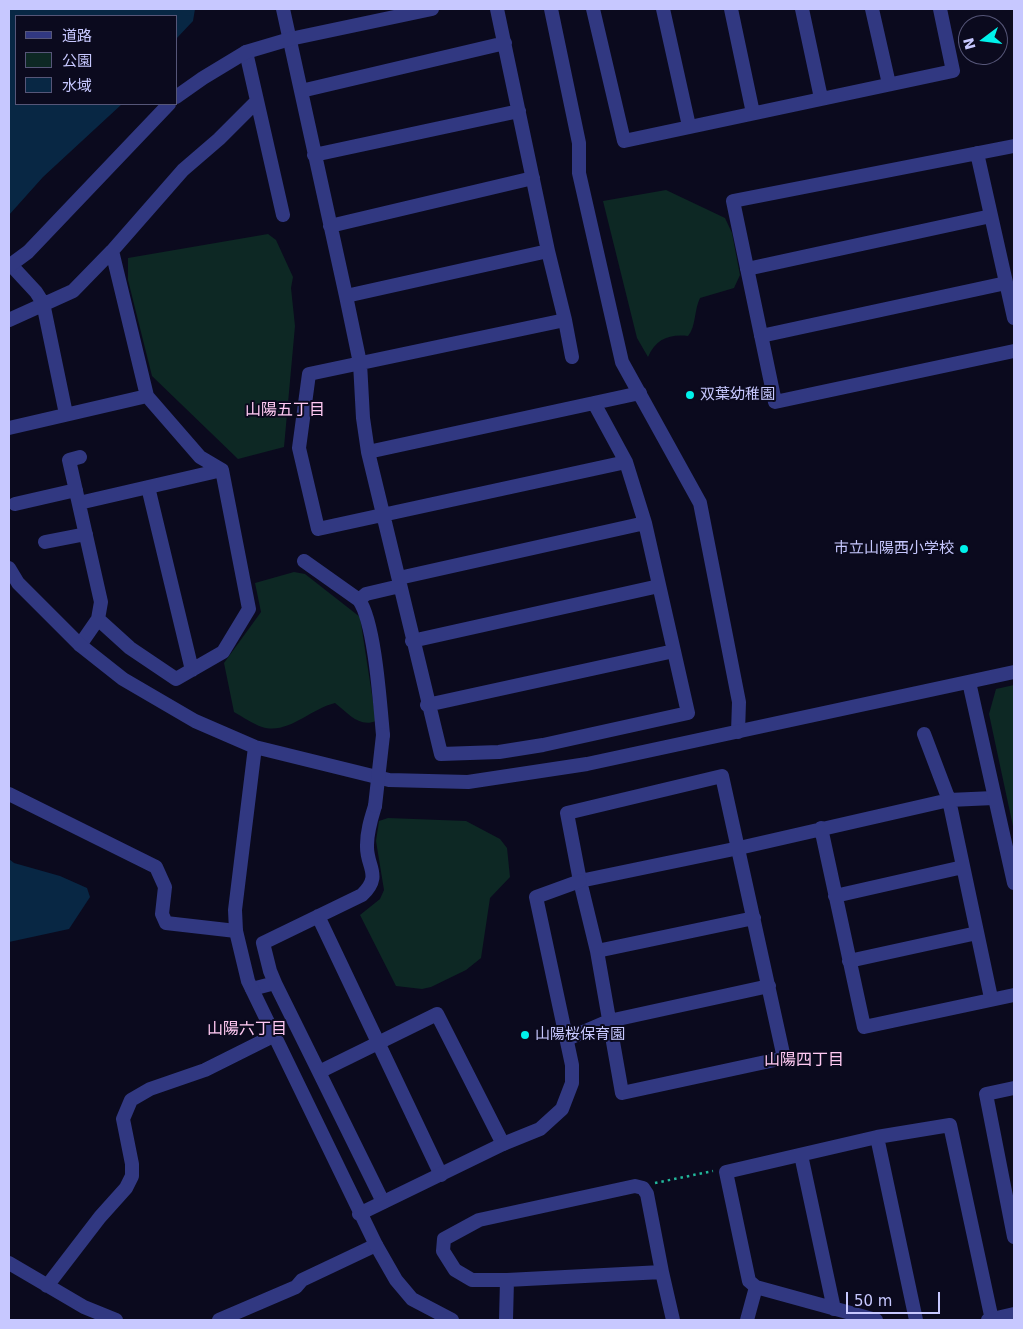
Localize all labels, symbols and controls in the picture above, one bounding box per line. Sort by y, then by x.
legend [15,15,178,105]
north arrow [958,15,1008,65]
text: 道路 [62,27,92,45]
text: N [960,36,979,51]
text: 公園 [62,52,92,70]
text: 水域 [62,77,92,95]
place label: 双葉幼稚園 [700,386,775,404]
marker: 双葉幼稚園 [684,389,696,401]
district label: 山陽五丁目 [245,401,325,421]
place label: 市立山陽西小学校 [834,540,954,558]
marker: 市立山陽西小学校 [958,543,970,555]
district label: 山陽六丁目 [207,1020,287,1040]
place label: 山陽桜保育園 [535,1026,625,1044]
marker: 山陽桜保育園 [519,1029,531,1041]
district label: 山陽四丁目 [764,1051,844,1071]
scale bar [848,1282,942,1314]
text: 50 m [854,1292,892,1310]

